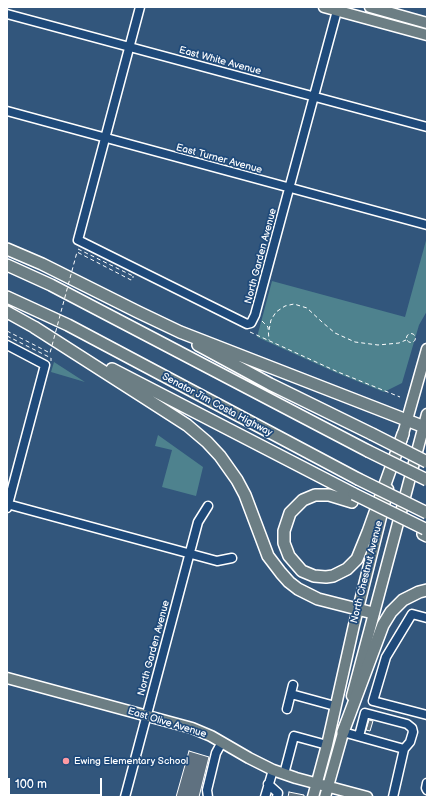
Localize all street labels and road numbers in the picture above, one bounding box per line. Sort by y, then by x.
street label: East White Avenue [178,44,262,78]
street label: East Turner Avenue [175,142,263,176]
street label: North Garden Avenue [242,207,280,305]
street label: Senator Jim Costa Highway [160,371,274,439]
street label: North Chestnut Avenue [348,519,386,625]
street label: North Garden Avenue [135,599,173,697]
street label: East Olive Avenue [126,705,208,741]

